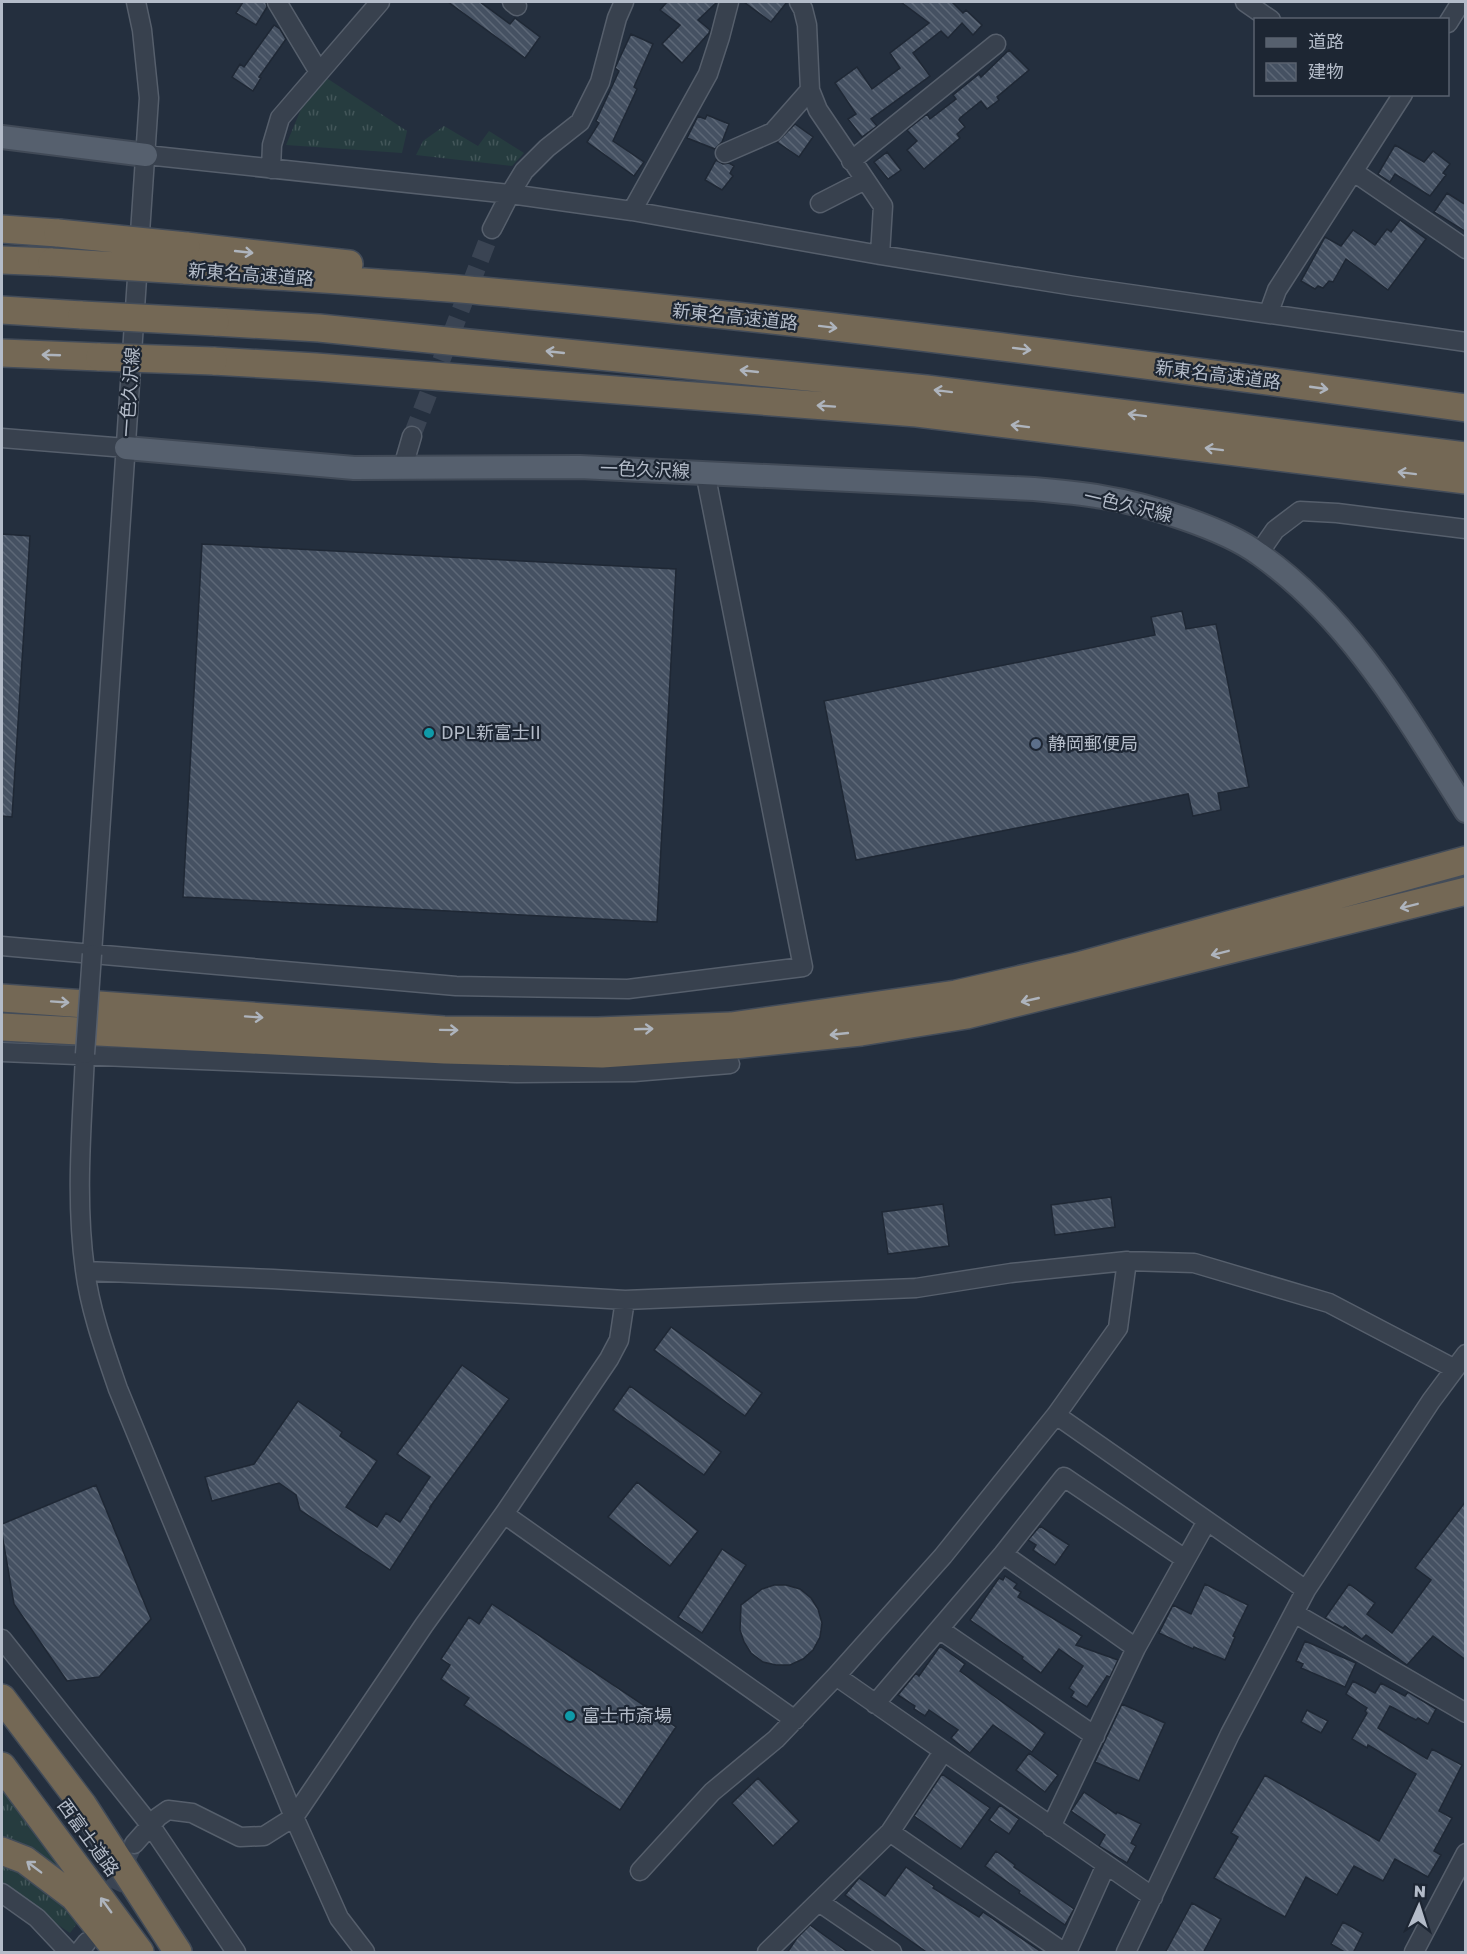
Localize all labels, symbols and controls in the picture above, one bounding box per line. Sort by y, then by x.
legend [1254,18,1449,96]
text: 道路 [1308,30,1344,52]
text: 建物 [1308,60,1344,82]
one-way arrow [234,247,253,258]
street label: 新東名高速道路 [187,259,315,289]
street label: 新東名高速道路 [671,298,799,334]
one-way arrow [818,322,838,333]
one-way arrow [1012,344,1031,355]
street label: 一色久沢線 [115,346,143,438]
one-way arrow [546,346,565,357]
one-way arrow [41,349,61,360]
street label: 新東名高速道路 [1154,355,1282,393]
one-way arrow [740,365,759,376]
one-way arrow [1309,383,1329,394]
one-way arrow [934,385,953,396]
one-way arrow [817,400,837,411]
one-way arrow [1127,409,1147,420]
one-way arrow [1011,420,1031,431]
one-way arrow [1204,444,1224,455]
street label: 一色久沢線 [600,456,690,482]
one-way arrow [1398,467,1418,478]
street label: 一色久沢線 [1082,484,1175,526]
place label: DPL新富士II [441,721,541,743]
marker: DPL新富士II [422,726,436,740]
place label: 静岡郵便局 [1048,732,1138,754]
marker: 静岡郵便局 [1029,737,1043,751]
one-way arrow [1400,900,1419,912]
one-way arrow [1210,948,1229,960]
one-way arrow [1021,994,1040,1006]
one-way arrow [49,997,69,1008]
one-way arrow [244,1012,264,1023]
one-way arrow [438,1024,458,1036]
one-way arrow [633,1024,653,1035]
one-way arrow [829,1029,849,1040]
place label: 富士市斎場 [582,1704,672,1726]
marker: 富士市斎場 [563,1709,577,1723]
street label: 西富士道路 [53,1795,124,1880]
one-way arrow [27,1860,43,1873]
north arrow [1389,1876,1449,1936]
text: N [1413,1881,1426,1901]
one-way arrow [100,1898,112,1914]

